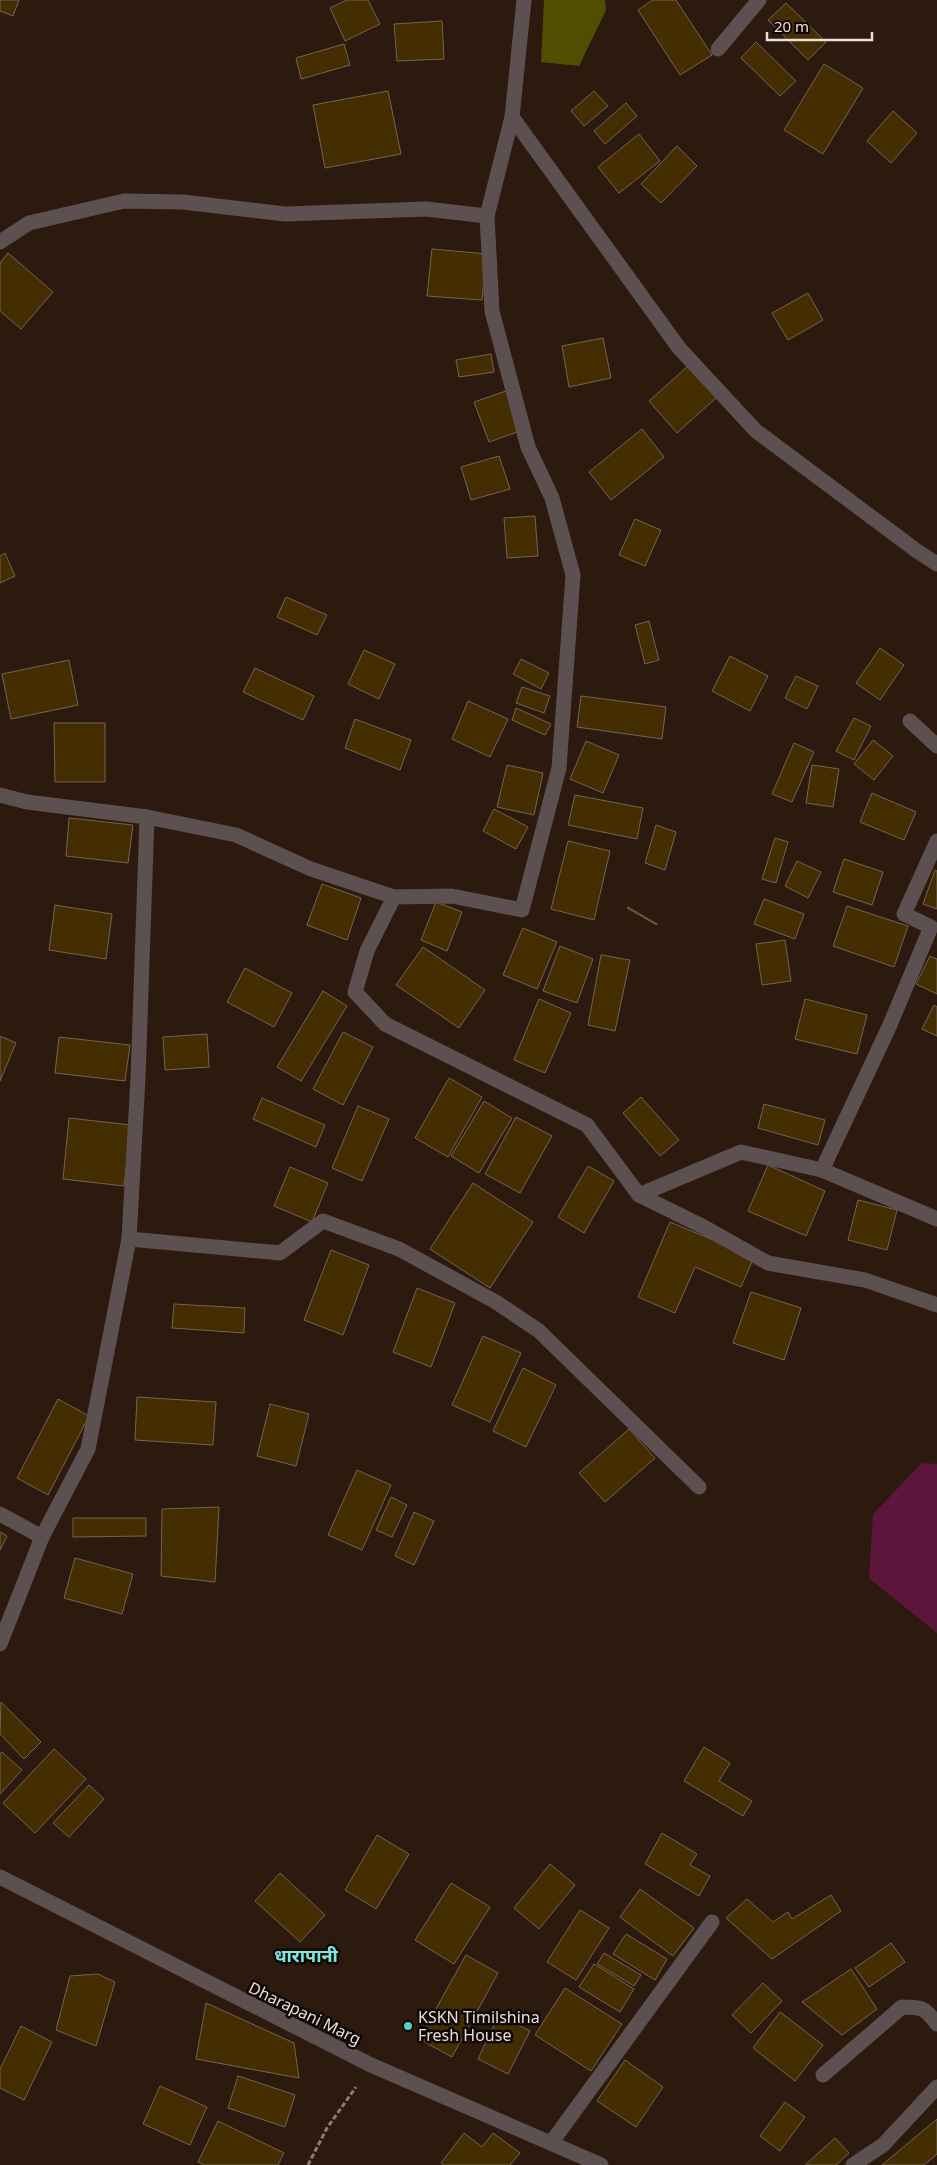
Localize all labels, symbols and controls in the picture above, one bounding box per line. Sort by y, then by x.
scale bar [767,10,872,42]
text: 20 m [774,16,809,36]
district label: धारापानी [274,1943,339,1967]
street label: Dharapani Marg [245,1976,365,2050]
place label: KSKN Timilshina Fresh House [418,2006,540,2046]
marker: KSKN Timilshina Fresh House [402,2020,414,2032]

